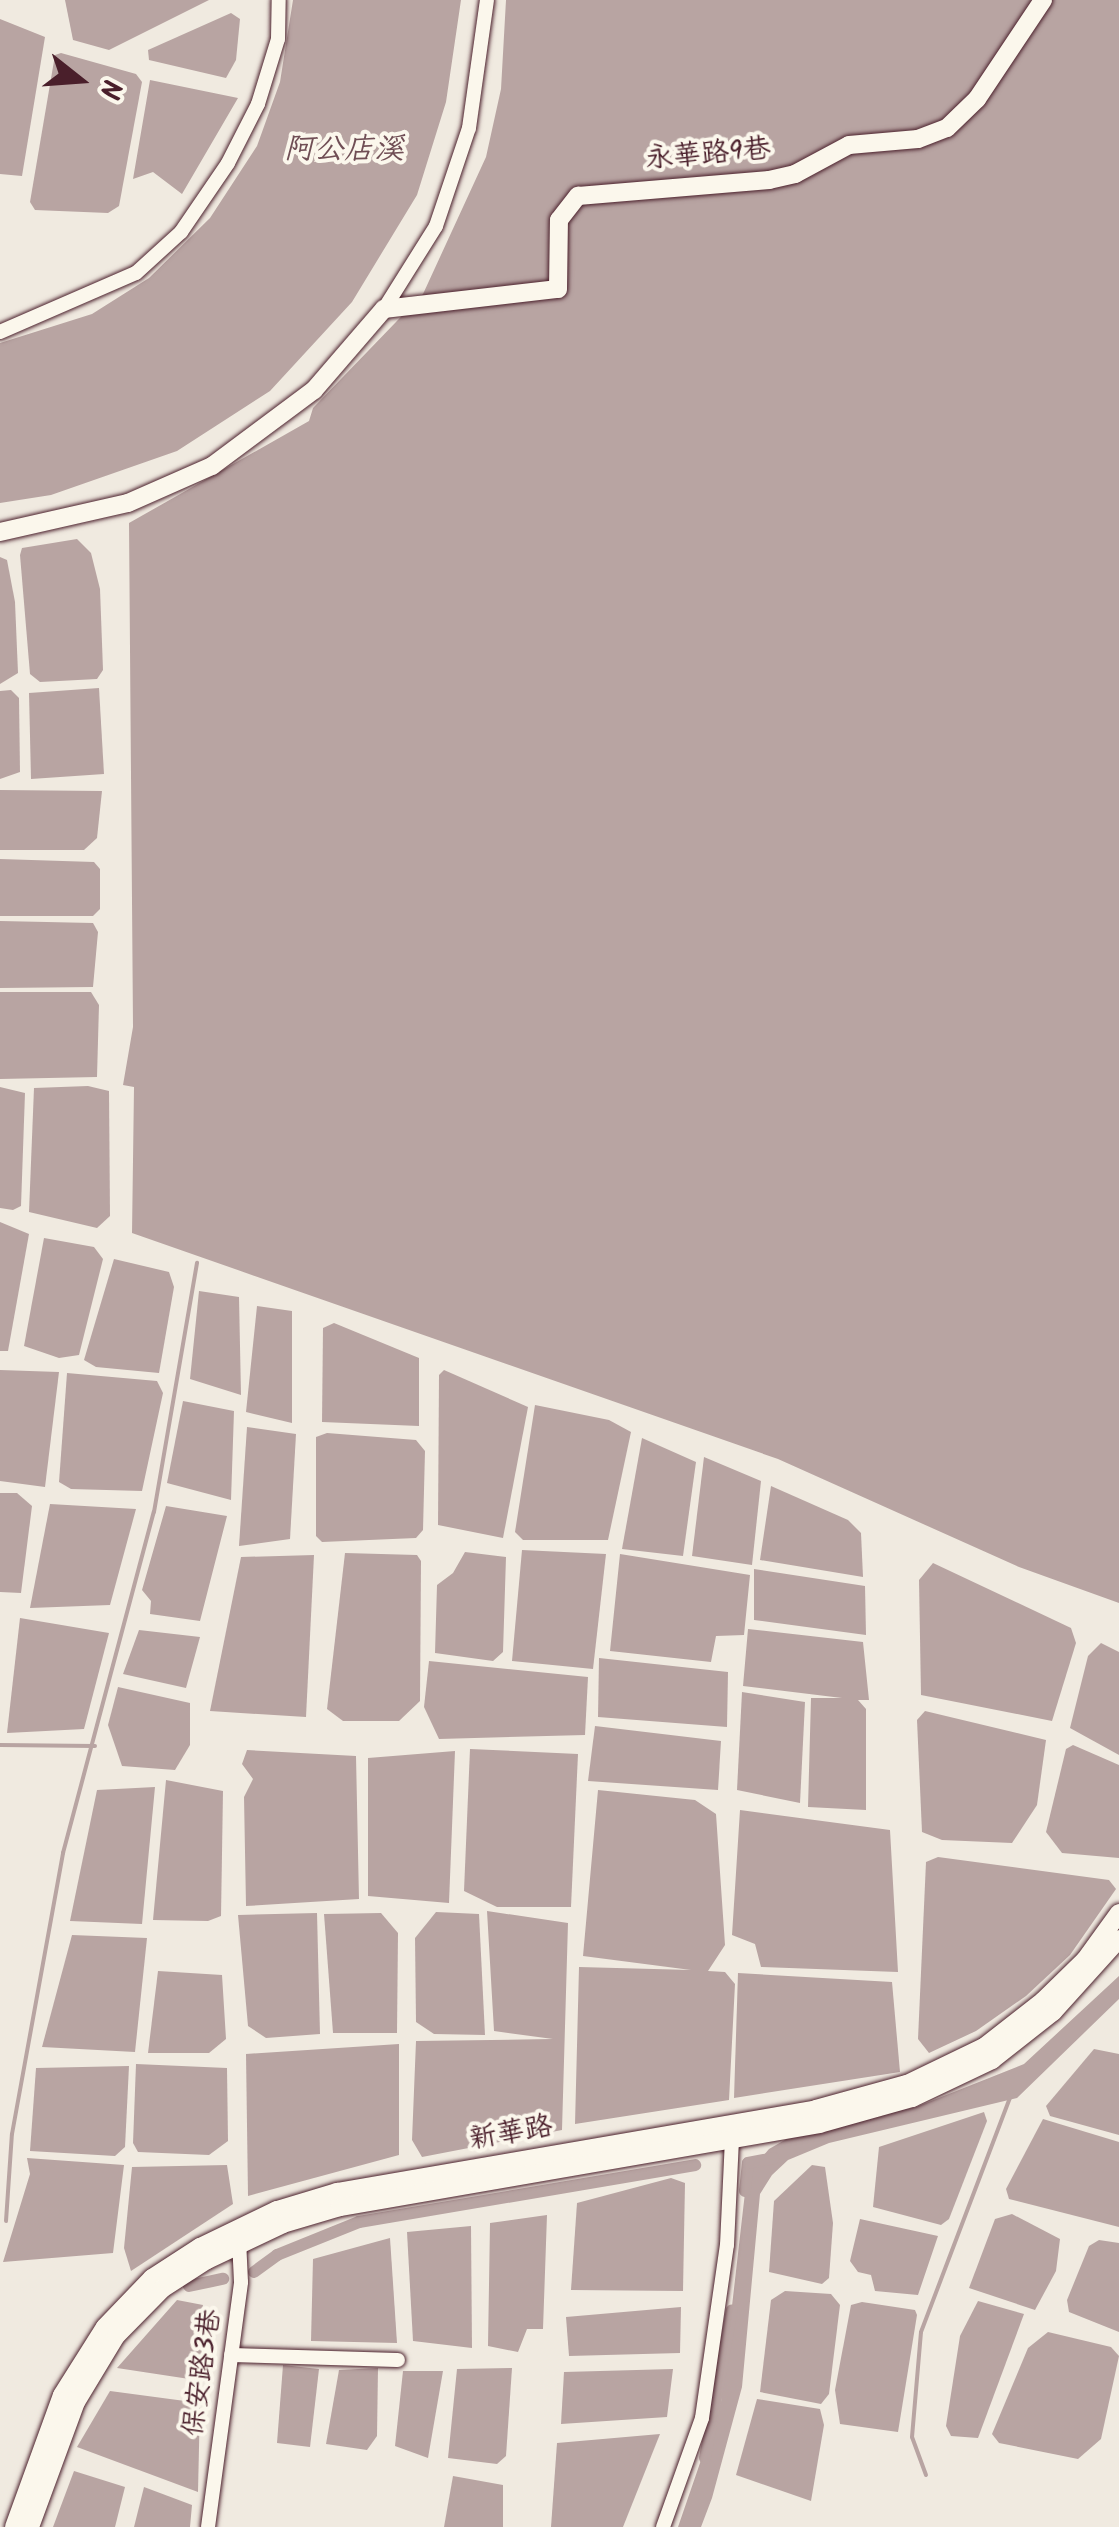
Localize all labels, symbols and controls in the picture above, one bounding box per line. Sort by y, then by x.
north arrow [30,30,130,130]
text: N [85,74,133,104]
water label: 阿公店溪 [284,132,404,168]
street label: 永華路9巷 [644,133,772,177]
street label: 新華路 [467,2110,555,2158]
street label: 保安路3巷 [177,2307,229,2439]

